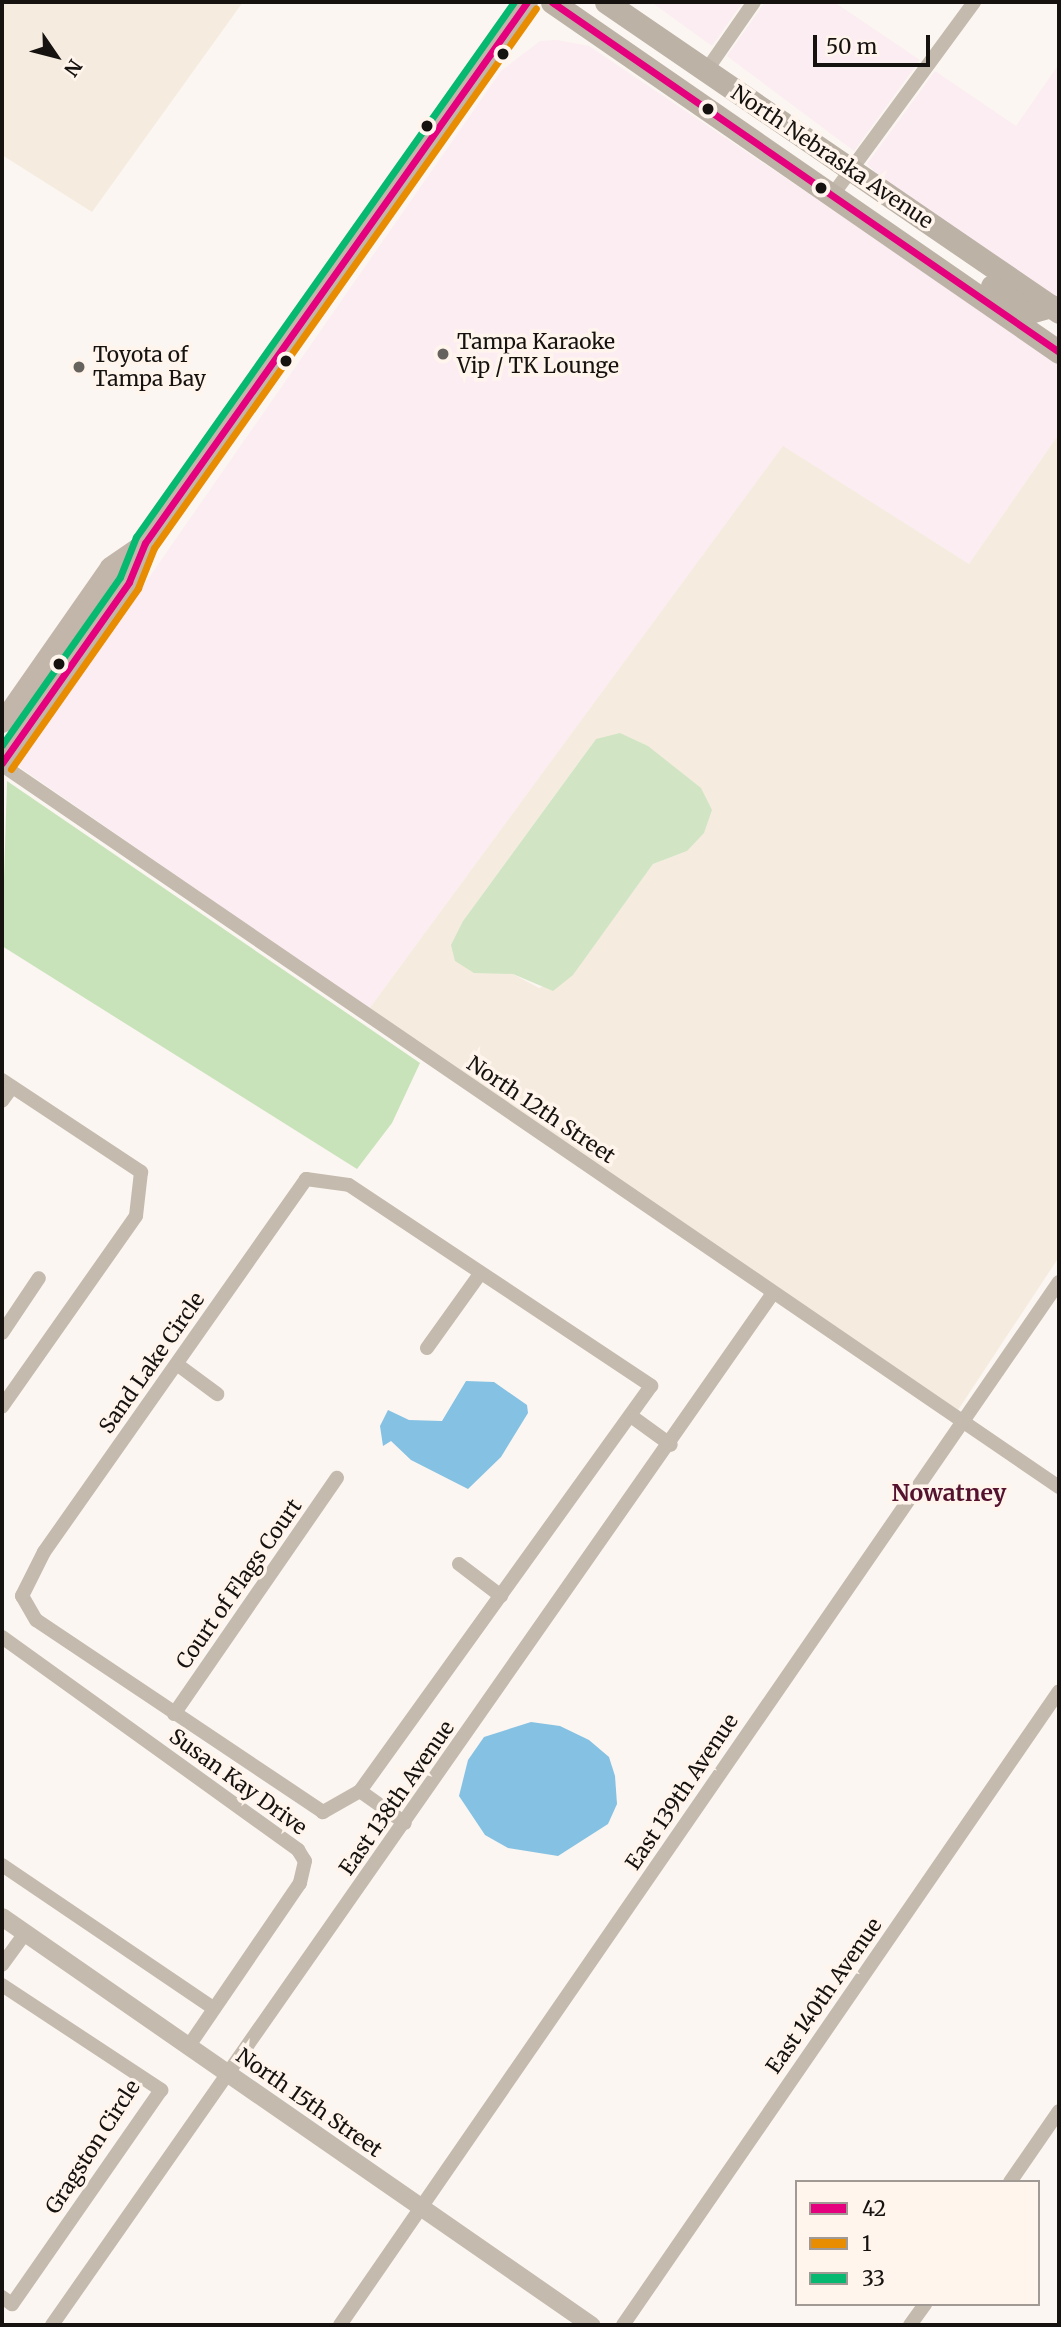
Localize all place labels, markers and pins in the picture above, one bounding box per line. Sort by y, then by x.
unlabelled marker [496,47,510,61]
unlabelled marker [701,102,715,116]
unlabelled marker [420,119,434,133]
unlabelled marker [814,181,828,195]
place label: Tampa Karaoke Vip / TK Lounge [457,329,619,379]
place label: Toyota of Tampa Bay [93,342,206,392]
marker: Tampa Karaoke Vip / TK Lounge [435,346,451,362]
unlabelled marker [279,354,293,368]
marker: Toyota of Tampa Bay [71,359,87,375]
unlabelled marker [52,657,66,671]

